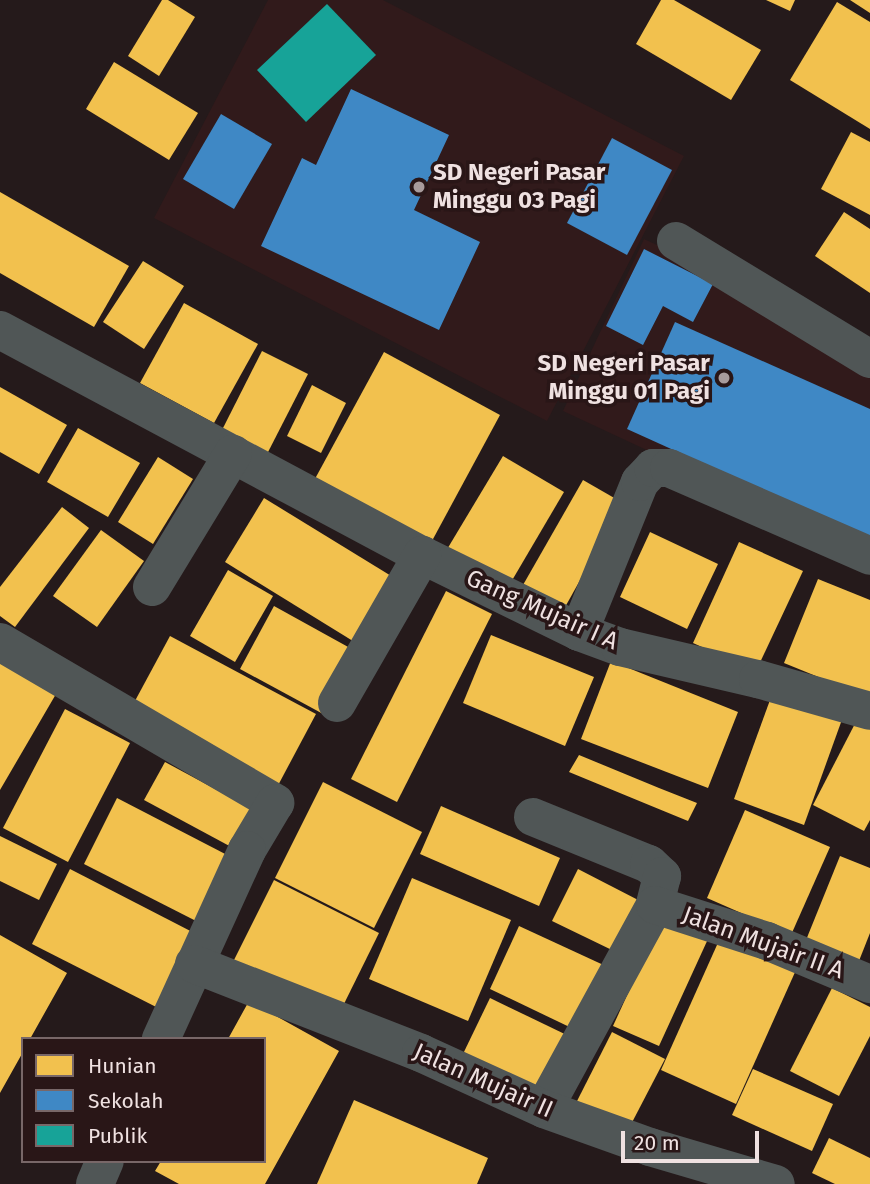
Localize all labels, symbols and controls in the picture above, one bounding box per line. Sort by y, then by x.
place label: SD Negeri Pasar Minggu 03 Pagi [433,159,605,215]
marker: SD Negeri Pasar Minggu 03 Pagi [411,179,427,195]
place label: SD Negeri Pasar Minggu 01 Pagi [538,350,710,406]
marker: SD Negeri Pasar Minggu 01 Pagi [716,370,732,386]
street label: Gang Mujair I A [462,564,622,656]
street label: Jalan Mujair II A [678,900,848,986]
legend [21,1037,266,1163]
street label: Jalan Mujair II [409,1037,557,1125]
text: Hunian [88,1053,156,1079]
text: Sekolah [88,1088,164,1114]
scale bar [625,1118,763,1162]
text: Publik [88,1123,147,1149]
text: 20 m [634,1130,680,1156]

